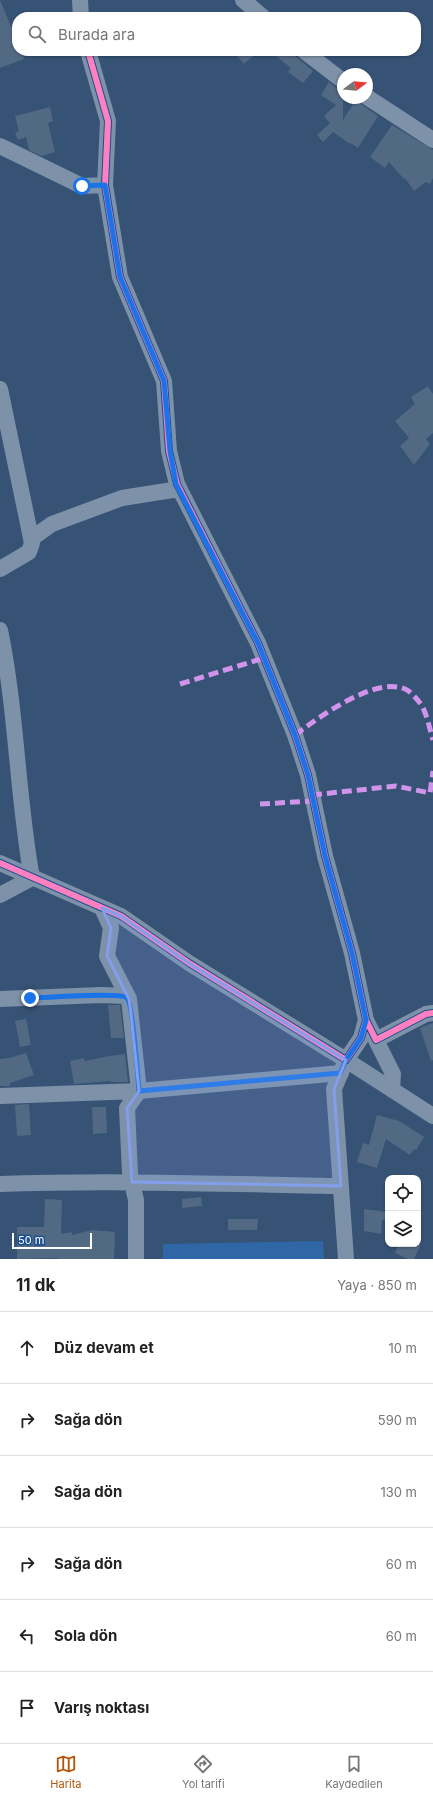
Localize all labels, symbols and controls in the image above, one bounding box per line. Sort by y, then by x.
search box [12,12,421,56]
icon: search [26,23,48,45]
text: Burada ara [58,25,135,44]
north arrow [337,68,373,104]
route start [73,177,91,195]
route end [21,989,39,1007]
map controls [385,1175,421,1247]
button: locate [385,1175,421,1211]
button: layers [385,1211,421,1247]
scale bar [12,1231,92,1250]
text: 50 m [18,1233,44,1247]
text: 11 dk [16,1275,55,1295]
text: Yaya · 850 m [337,1277,417,1293]
icon: ahead [16,1337,38,1359]
text: Düz devam et [54,1338,154,1357]
text: 10 m [388,1340,417,1356]
icon: right [16,1409,38,1431]
text: Sağa dön [54,1410,122,1429]
text: 590 m [378,1412,417,1428]
icon: right [16,1481,38,1503]
text: Sağa dön [54,1482,122,1501]
text: 130 m [380,1484,417,1500]
icon: right [16,1553,38,1575]
text: Sağa dön [54,1554,122,1573]
text: 60 m [386,1556,417,1572]
icon: left [16,1625,38,1647]
text: Sola dön [54,1626,117,1645]
text: 60 m [386,1628,417,1644]
icon: arrive [16,1697,38,1719]
text: Varış noktası [54,1698,149,1717]
tab: Harita [50,1753,81,1791]
tab: Yol tarifi [182,1753,225,1791]
tab: Kaydedilen [325,1753,383,1791]

